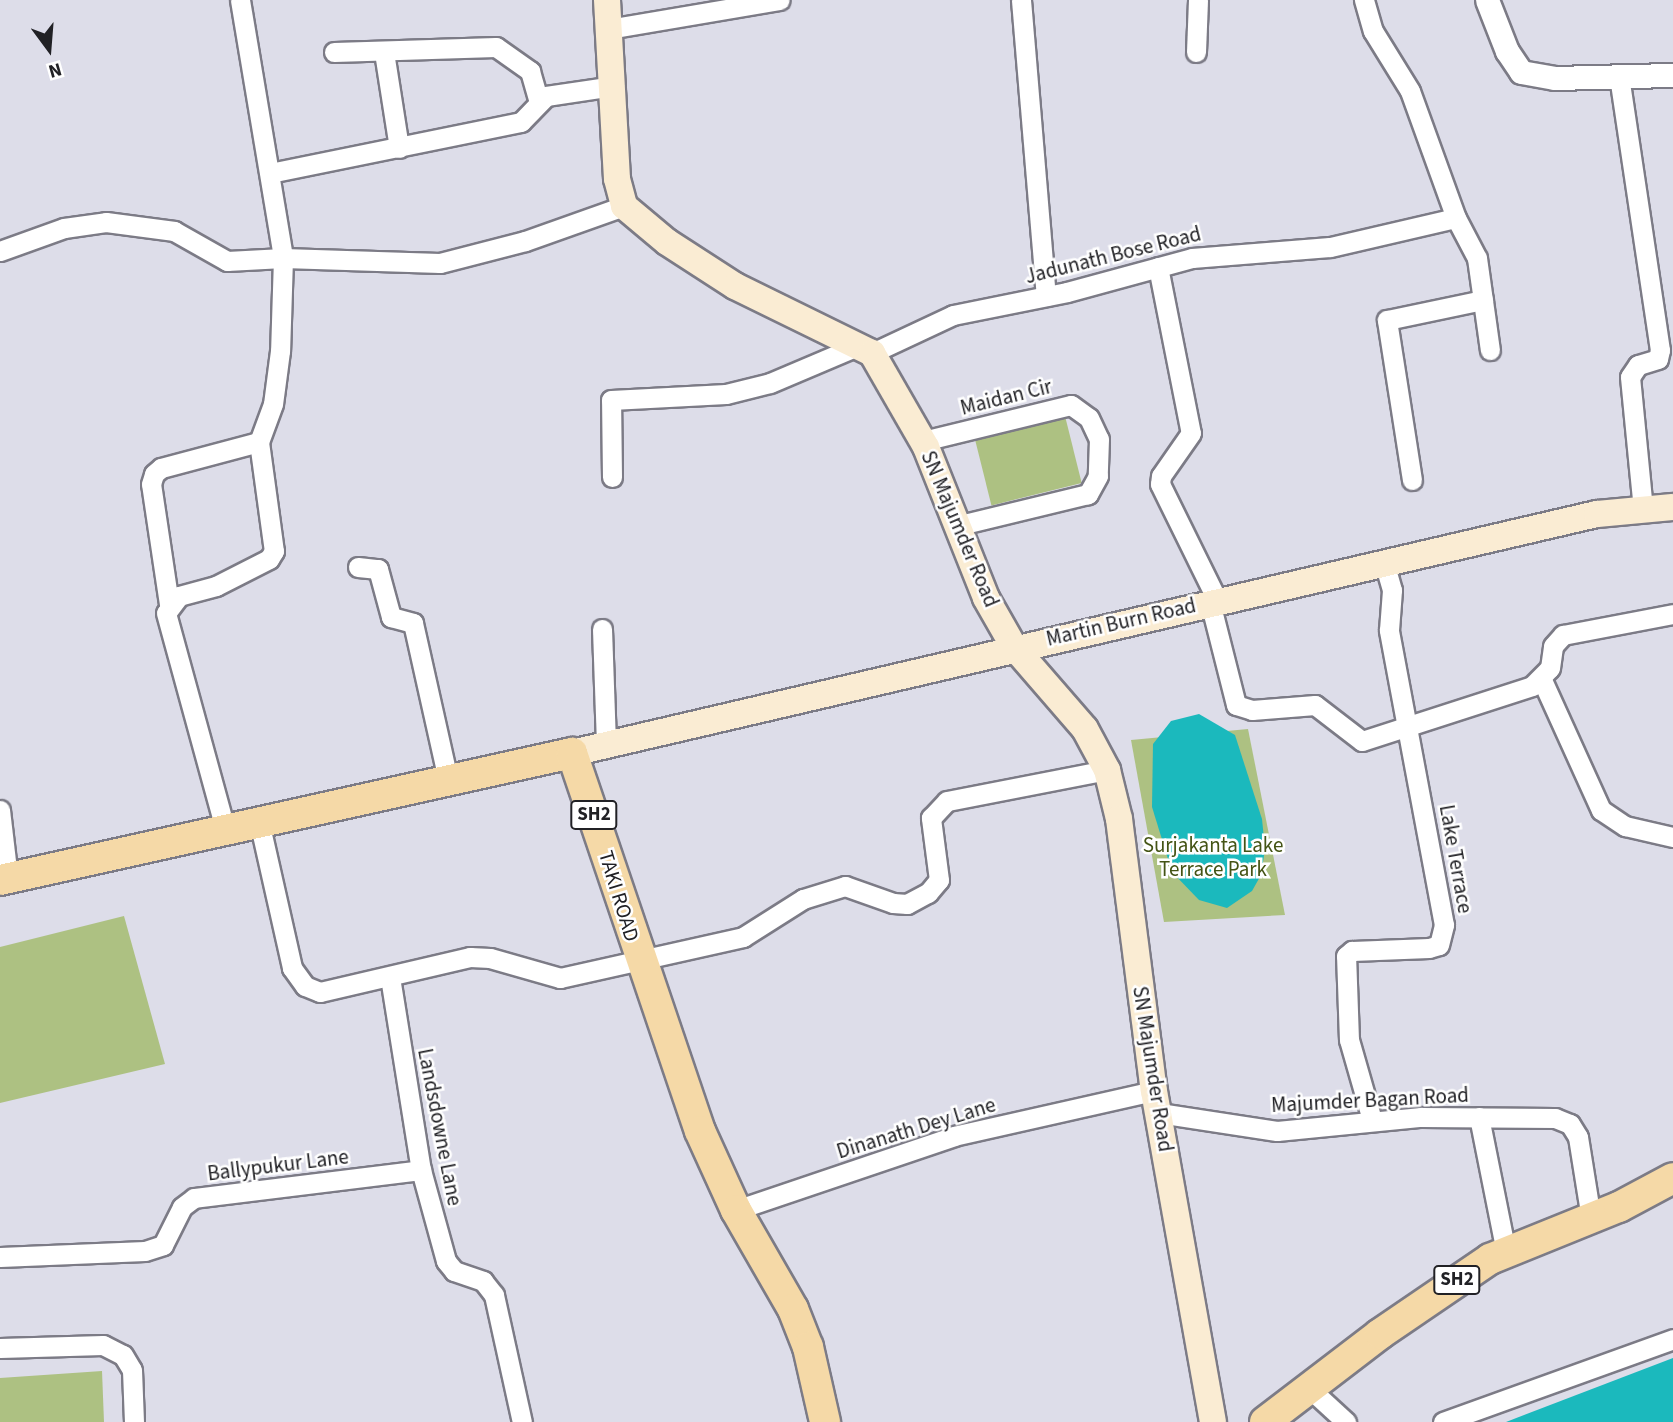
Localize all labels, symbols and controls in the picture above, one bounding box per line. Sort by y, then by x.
north arrow [14,14,84,84]
text: N [45,55,65,84]
street label: Jadunath Bose Road [1022,221,1204,289]
street label: Maidan Cir [958,373,1054,421]
street label: SN Majumder Road [916,447,1004,611]
street label: Martin Burn Road [1044,593,1198,651]
road number: SH2 [570,800,618,830]
street label: Lake Terrace [1434,803,1478,915]
park label: Surjakanta Lake Terrace Park [1143,832,1283,882]
street label: TAKI ROAD [593,848,645,944]
street label: SN Majumder Road [1127,984,1179,1154]
street label: Landsdowne Lane [412,1046,468,1208]
street label: Majumder Bagan Road [1271,1082,1469,1118]
street label: Dinanath Dey Lane [834,1092,998,1164]
street label: Ballypukur Lane [206,1144,350,1186]
road number: SH2 [1432,1264,1482,1296]

